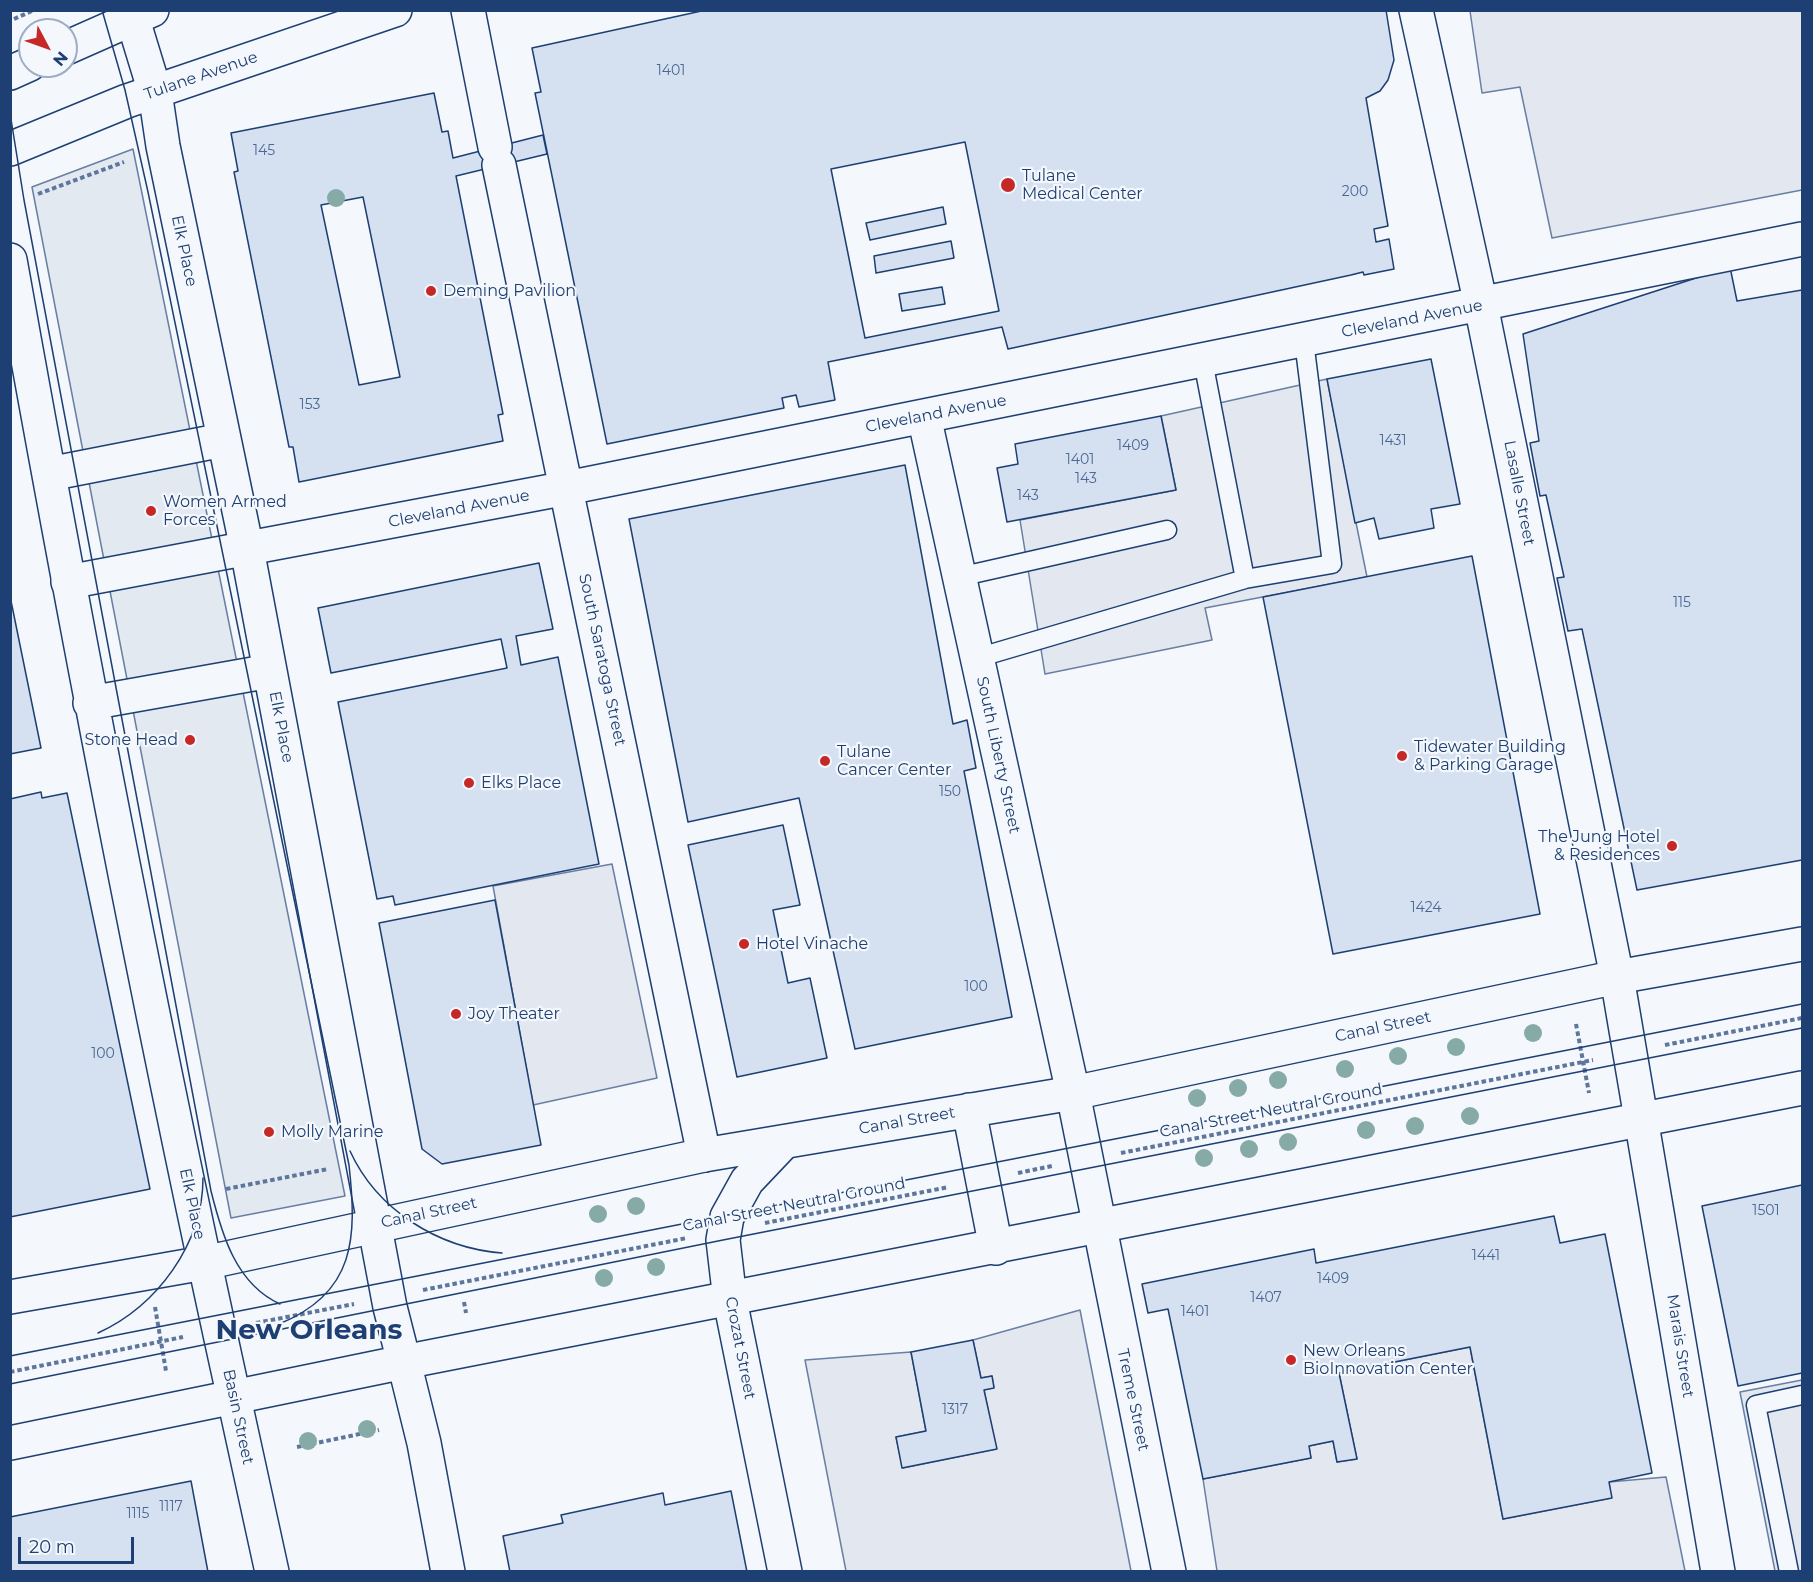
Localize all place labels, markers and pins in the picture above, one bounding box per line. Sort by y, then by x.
place label: Tulane Medical Center [1022,166,1143,204]
marker: Tulane Medical Center [999,176,1017,194]
place label: Deming Pavilion [443,281,576,301]
marker: Deming Pavilion [424,284,438,298]
place label: Women Armed Forces [163,492,287,530]
marker: Women Armed Forces [144,504,158,518]
place label: Stone Head [85,730,178,750]
marker: Stone Head [183,733,197,747]
place label: Tidewater Building & Parking Garage [1414,737,1566,775]
place label: Tulane Cancer Center [837,742,951,780]
marker: Tidewater Building & Parking Garage [1395,749,1409,763]
marker: Tulane Cancer Center [818,754,832,768]
place label: Elks Place [481,773,561,793]
marker: Elks Place [462,776,476,790]
place label: The Jung Hotel & Residences [1538,827,1660,865]
marker: The Jung Hotel & Residences [1665,839,1679,853]
place label: Hotel Vinache [756,934,868,954]
marker: Hotel Vinache [737,937,751,951]
place label: Joy Theater [468,1004,560,1024]
marker: Joy Theater [449,1007,463,1021]
place label: Molly Marine [281,1122,384,1142]
marker: Molly Marine [262,1125,276,1139]
place label: New Orleans BioInnovation Center [1303,1341,1473,1379]
marker: New Orleans BioInnovation Center [1284,1353,1298,1367]

